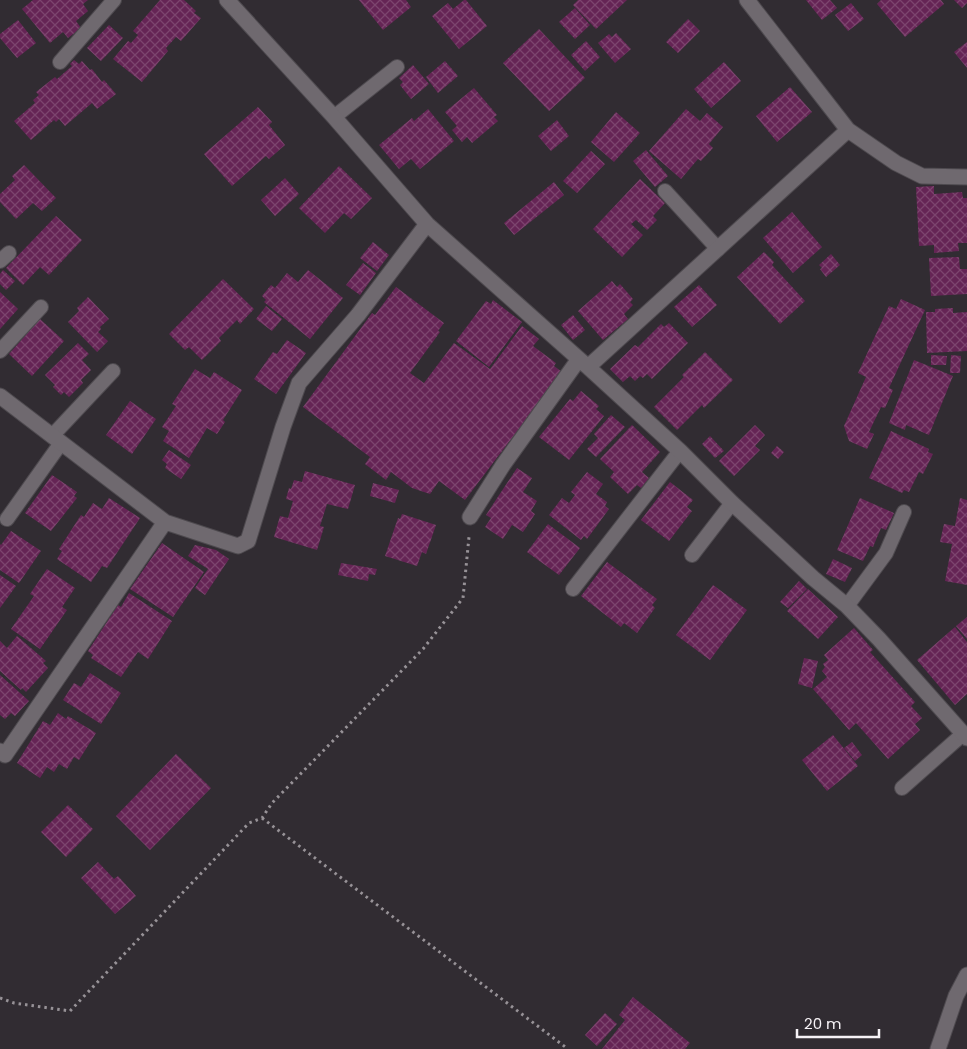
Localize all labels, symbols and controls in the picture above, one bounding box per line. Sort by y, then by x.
scale bar [797,1006,880,1038]
text: 20 m [804,1013,842,1034]

